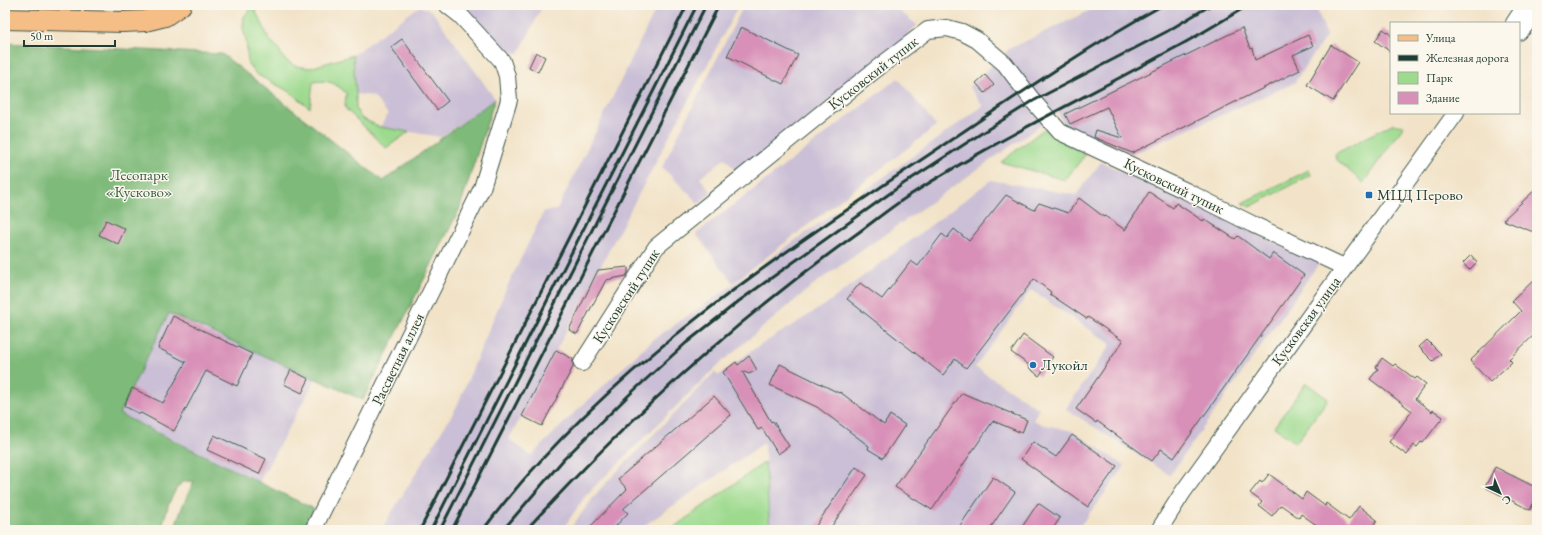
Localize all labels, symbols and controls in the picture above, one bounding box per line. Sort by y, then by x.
scale bar [24,22,115,48]
legend [1390,22,1520,114]
text: 50 m [30,28,54,44]
text: Улица [1425,30,1456,46]
street label: Кусковский тупик [824,31,922,114]
text: Железная дорога [1425,50,1509,66]
text: Парк [1426,70,1453,86]
text: Здание [1426,90,1460,106]
street label: Кусковский тупик [1121,153,1228,218]
park label: Лесопарк «Кусково» [106,165,173,201]
place label: МЦД Перово [1377,185,1463,204]
marker: МЦД Перово [1364,190,1374,200]
street label: Кусковский тупик [588,245,663,347]
street label: Кусковская улица [1267,272,1344,369]
street label: Рассветная аллея [367,309,428,408]
place label: Лукойл [1041,355,1088,374]
marker: Лукойл [1028,360,1038,370]
north arrow [1480,473,1520,513]
text: С [1499,492,1515,508]

